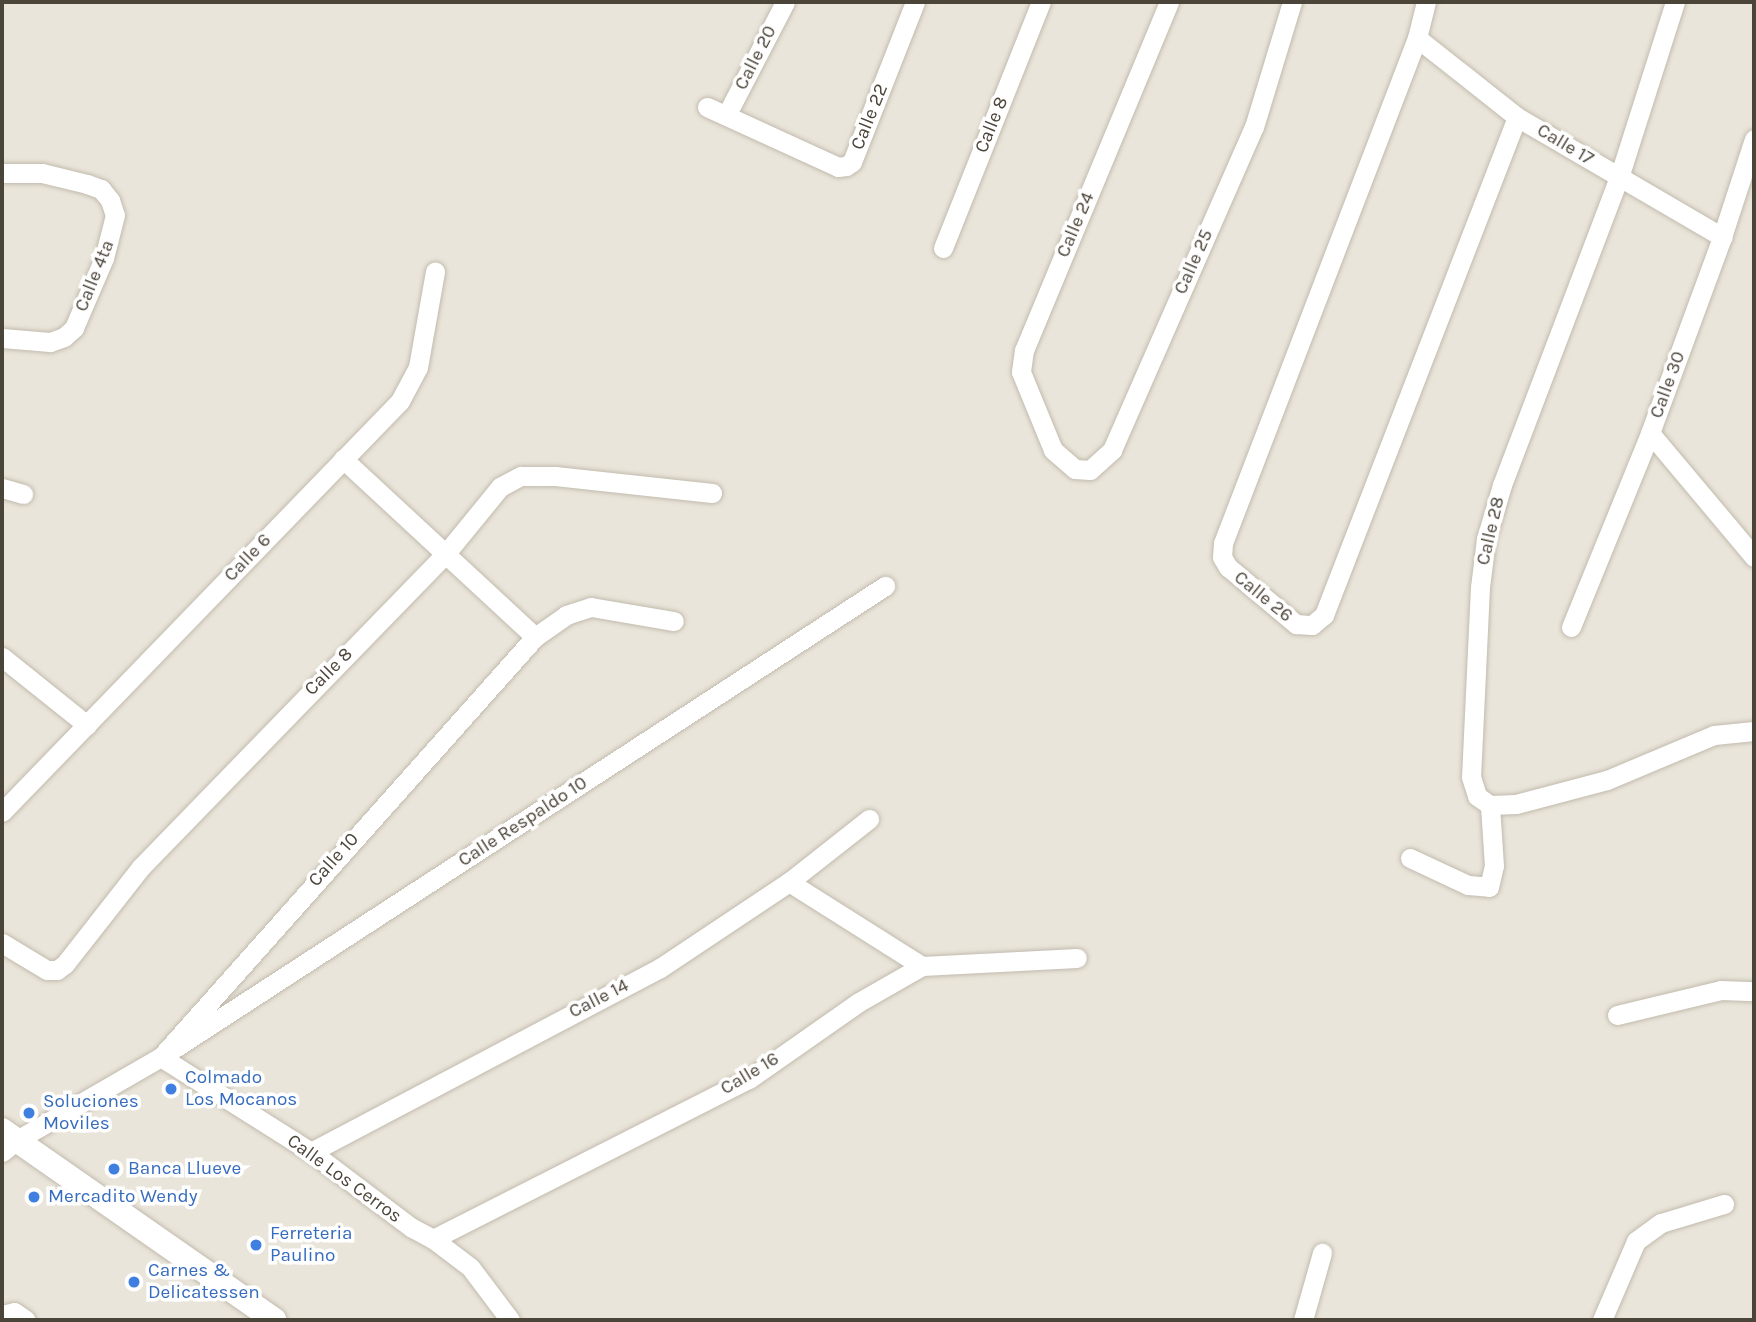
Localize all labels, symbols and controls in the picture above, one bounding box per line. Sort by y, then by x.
street label: Calle 20 [730,22,782,94]
street label: Calle 22 [846,81,894,153]
street label: Calle 8 [970,94,1014,156]
street label: Calle 17 [1532,119,1598,171]
street label: Calle 24 [1052,189,1100,261]
street label: Calle 25 [1170,226,1218,298]
street label: Calle 4ta [70,237,120,315]
street label: Calle 30 [1645,348,1691,422]
street label: Calle 28 [1472,494,1510,568]
street label: Calle 6 [220,529,276,587]
street label: Calle 26 [1229,566,1297,628]
street label: Calle 8 [300,643,358,701]
street label: Calle Respaldo 10 [454,772,592,872]
street label: Calle 10 [304,828,364,892]
street label: Calle 14 [565,974,633,1024]
street label: Calle 16 [717,1048,783,1100]
place label: Colmado Los Mocanos [185,1067,297,1111]
marker: Colmado Los Mocanos [163,1081,179,1097]
place label: Soluciones Moviles [43,1091,139,1135]
marker: Soluciones Moviles [21,1105,37,1121]
street label: Calle Los Cerros [282,1130,406,1228]
place label: Banca Llueve [128,1158,241,1180]
marker: Banca Llueve [106,1161,122,1177]
place label: Mercadito Wendy [48,1186,198,1208]
marker: Mercadito Wendy [26,1189,42,1205]
place label: Ferreteria Paulino [270,1223,353,1267]
marker: Ferreteria Paulino [248,1237,264,1253]
place label: Carnes & Delicatessen [148,1260,260,1304]
marker: Carnes & Delicatessen [126,1274,142,1290]

